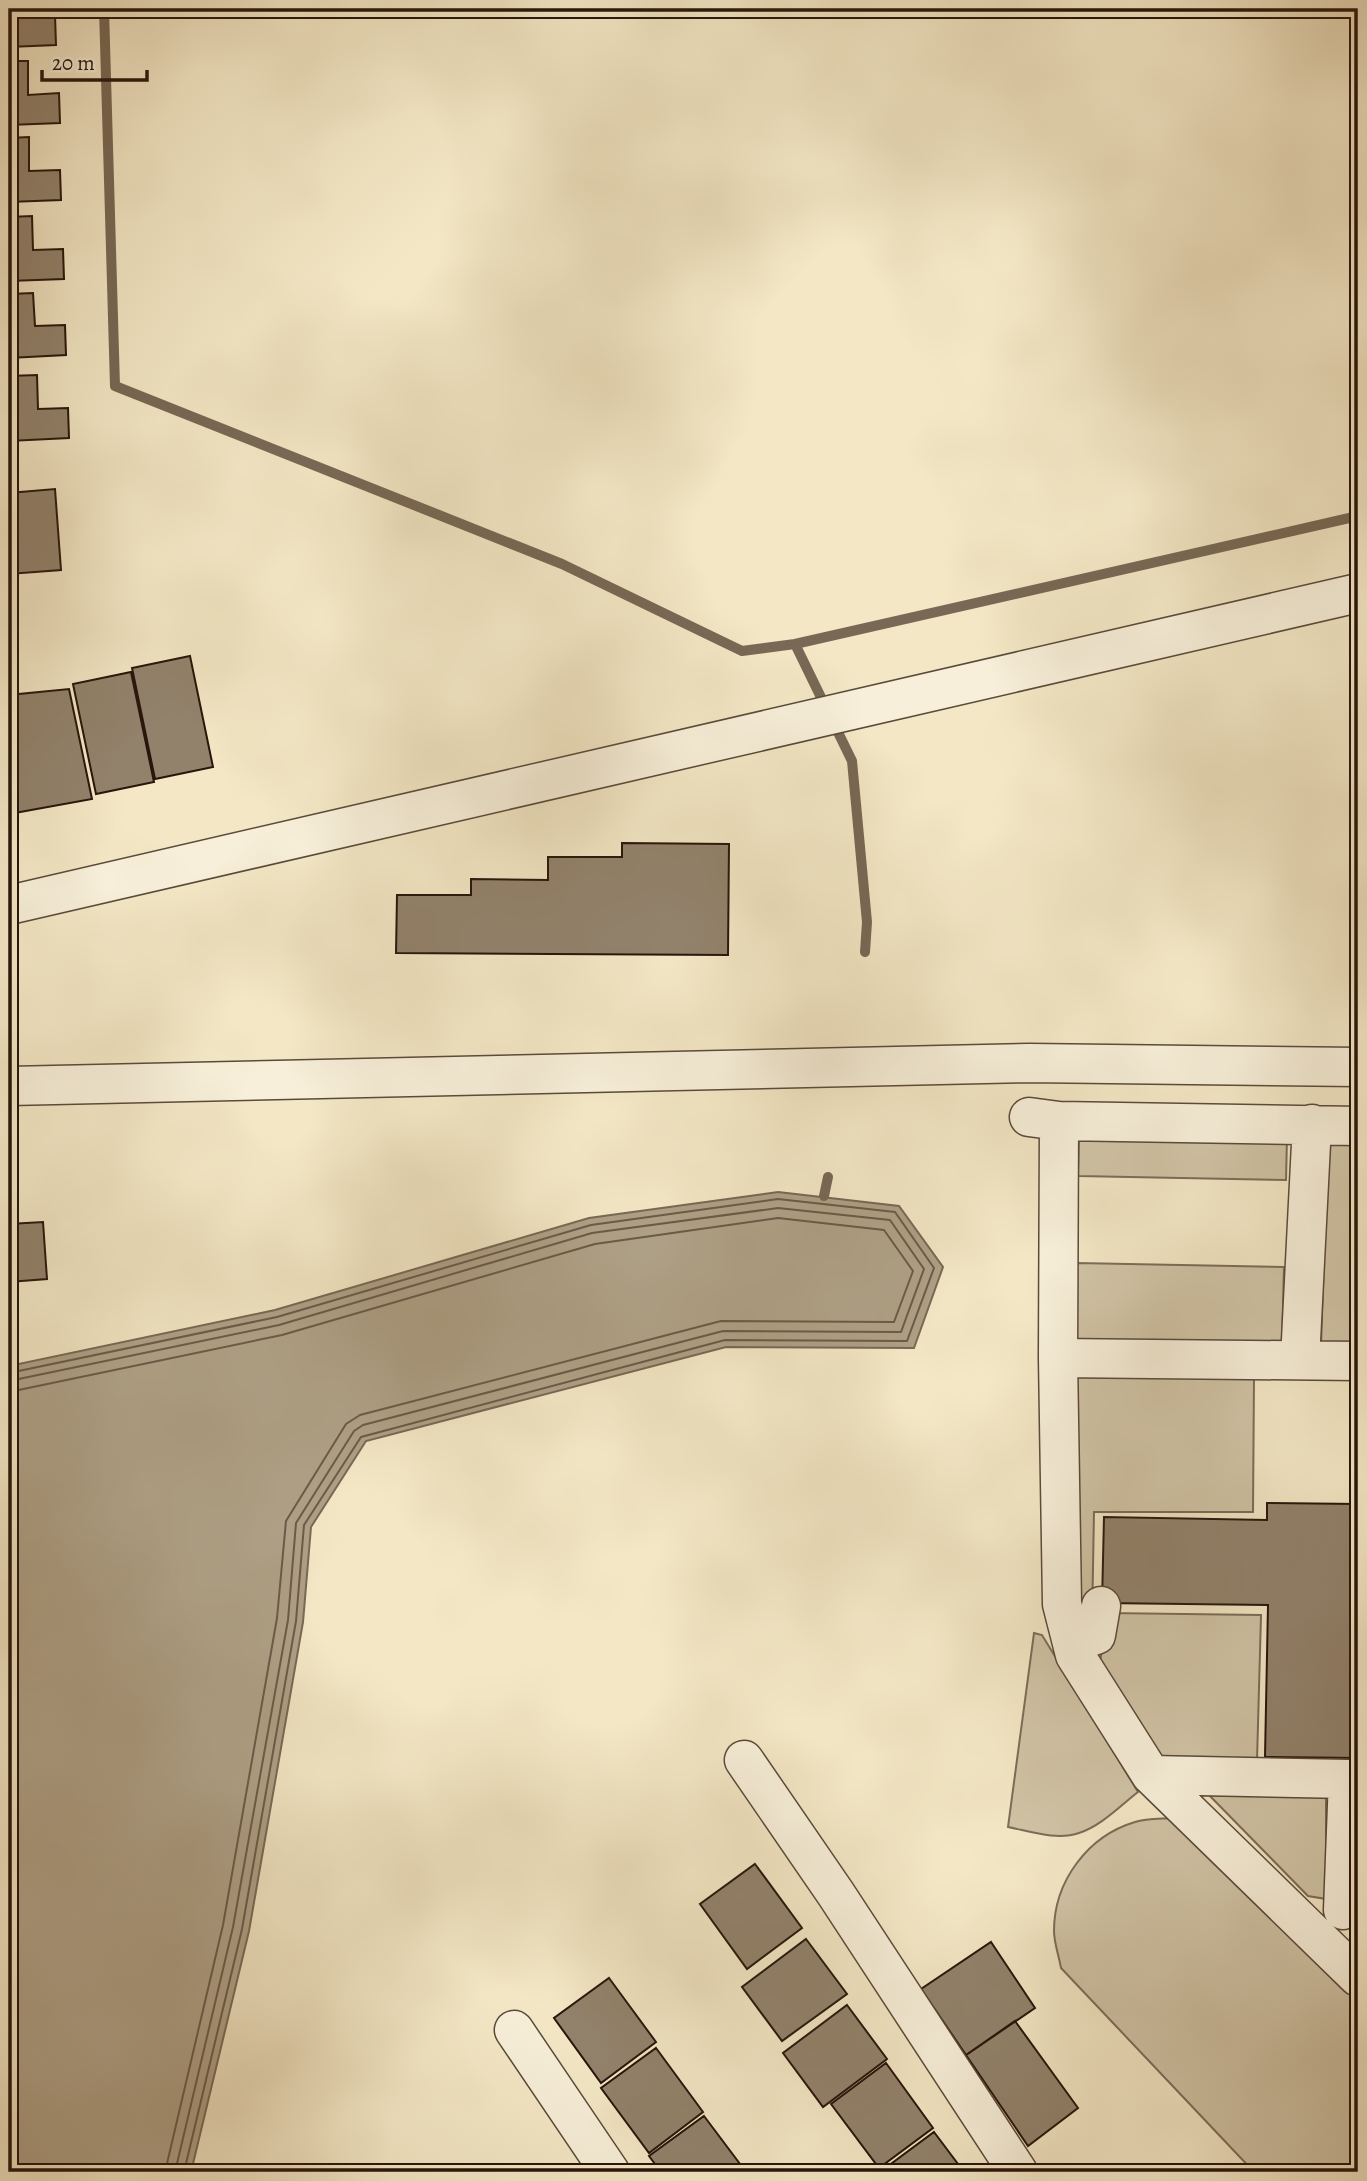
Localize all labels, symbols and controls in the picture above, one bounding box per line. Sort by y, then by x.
scale bar [42,38,147,82]
text: 20 m [52,49,95,77]

